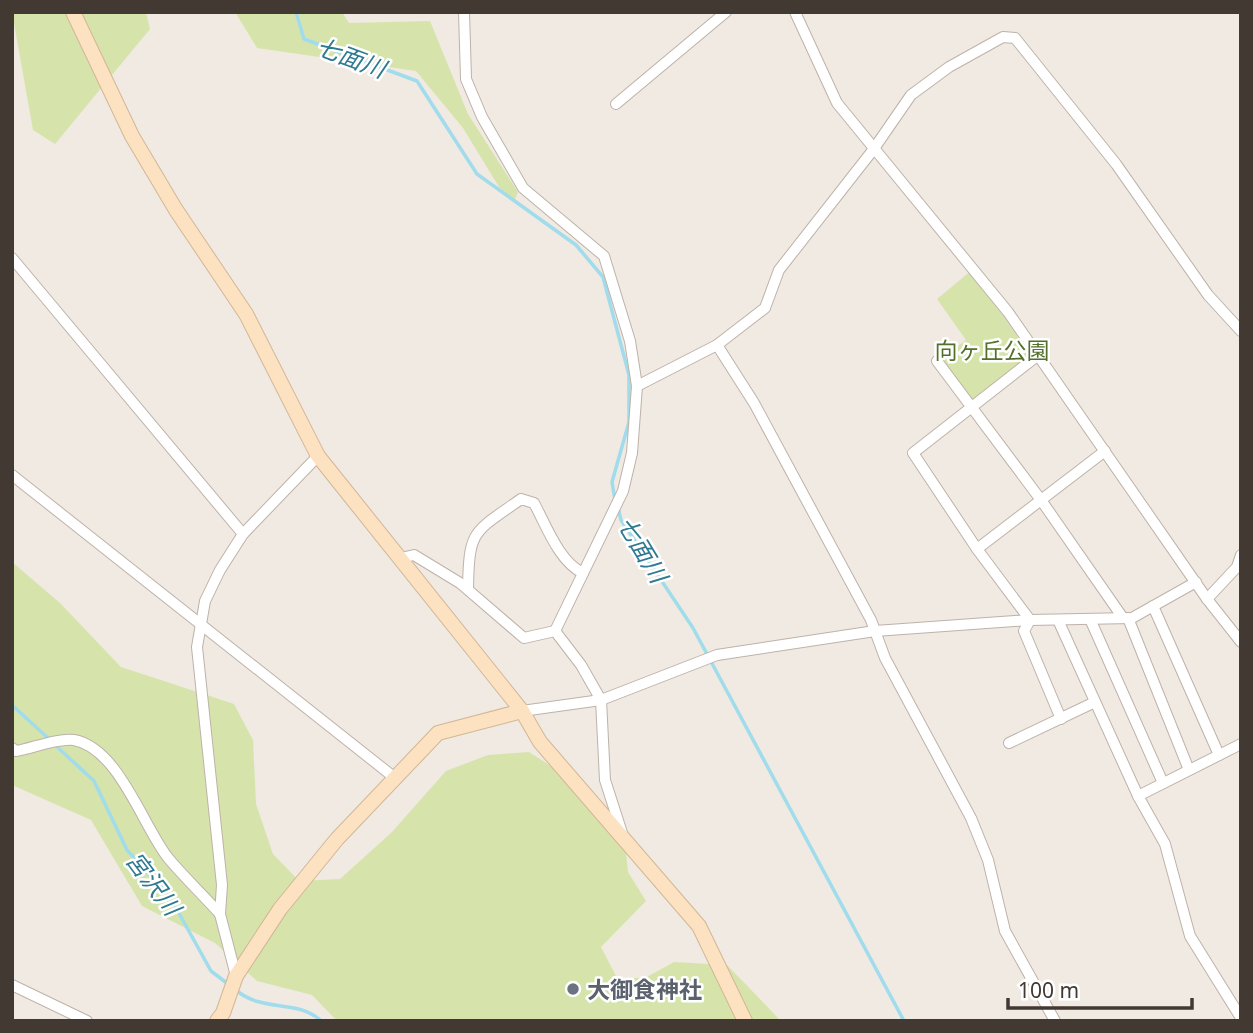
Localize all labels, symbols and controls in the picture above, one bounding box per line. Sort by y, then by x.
water label: 七面川 [312,29,393,86]
park label: 向ヶ丘公園 [935,334,1050,366]
water label: 七面川 [610,510,677,591]
water label: 宮沢川 [119,844,191,924]
scale bar [1008,967,1192,1011]
place label: 大御食神社 [587,973,702,1005]
text: 100 m [1018,976,1079,1004]
marker: 大御食神社 [565,981,581,997]

